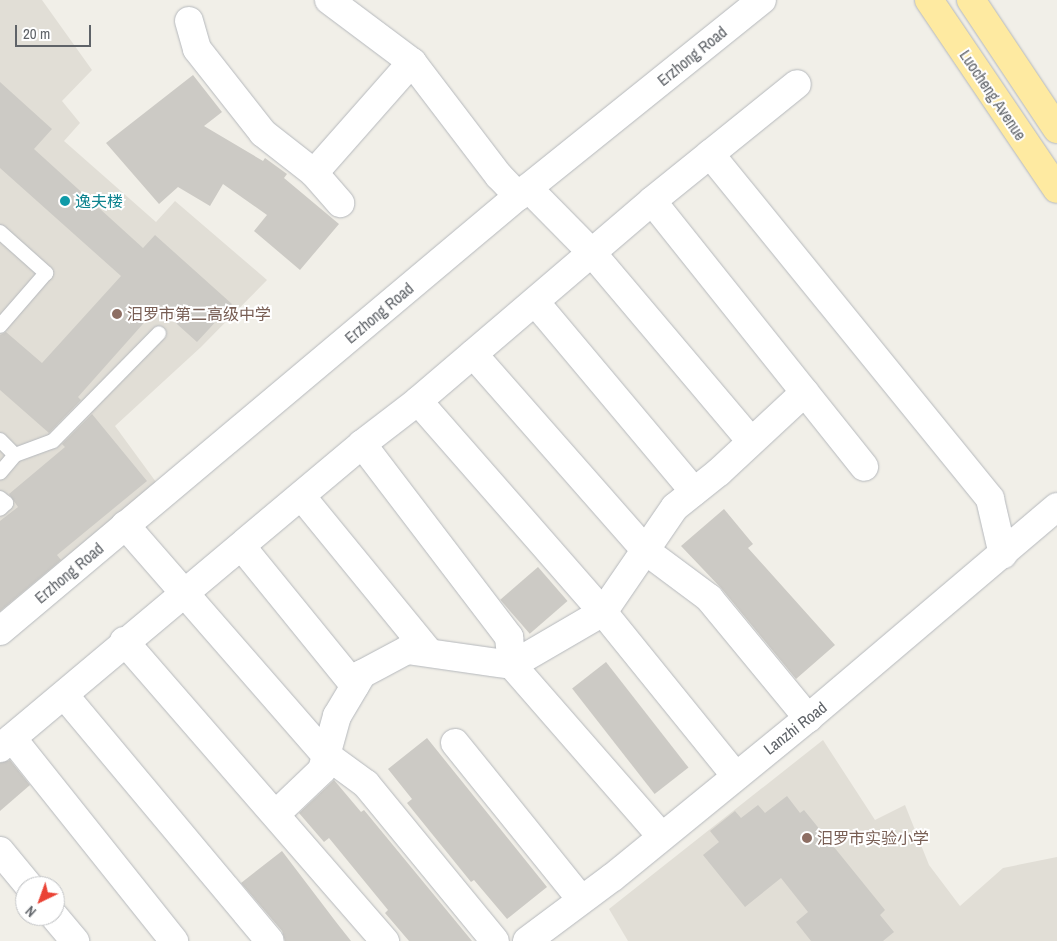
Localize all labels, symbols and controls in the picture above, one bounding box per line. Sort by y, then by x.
scale bar [18,15,94,47]
street label: Erzhong Road [653,22,731,90]
text: 20 m [23,23,50,44]
street label: Luocheng Avenue [956,46,1030,144]
place label: 逸夫楼 [75,191,123,211]
marker: 逸夫楼 [59,195,71,207]
street label: Erzhong Road [341,279,417,347]
place label: 汨罗市第二高级中学 [127,304,271,324]
marker: 汨罗市第二高级中学 [111,308,123,320]
street label: Erzhong Road [31,539,107,607]
street label: Lanzhi Road [760,698,830,758]
place label: 汨罗市实验小学 [817,828,929,848]
marker: 汨罗市实验小学 [801,832,813,844]
north arrow [15,876,65,926]
text: N [22,902,40,921]

